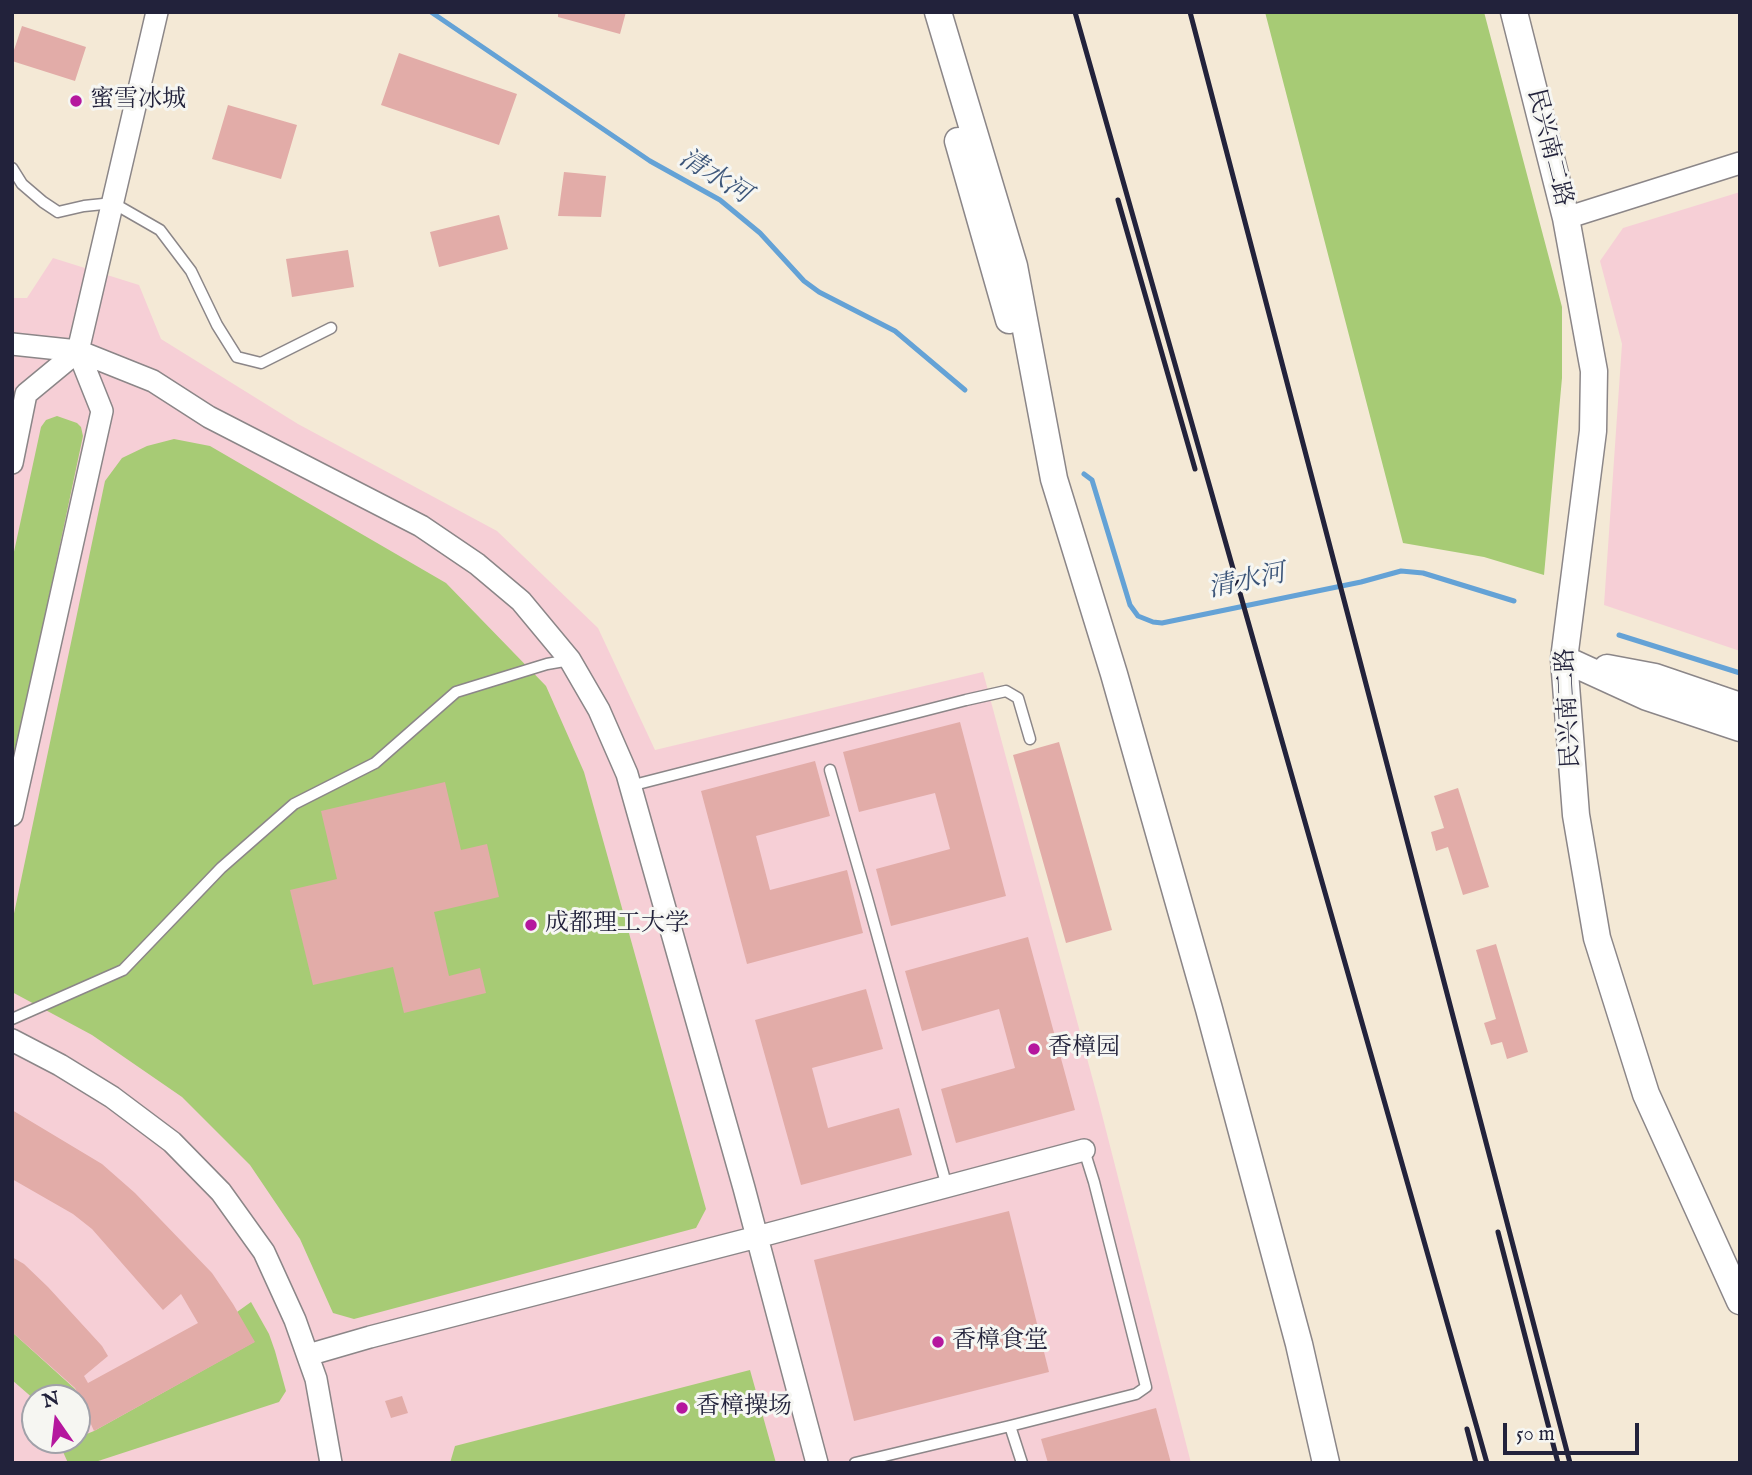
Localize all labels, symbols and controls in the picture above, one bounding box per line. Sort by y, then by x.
street label: 民兴南二路 [1520,86,1576,210]
place label: 蜜雪冰城 [90,87,186,115]
marker: 蜜雪冰城 [68,93,84,109]
water label: 清水河 [673,144,755,212]
water label: 清水河 [1206,560,1288,606]
street label: 民兴南二路 [1552,647,1588,769]
place label: 成都理工大学 [545,911,689,939]
marker: 成都理工大学 [523,917,539,933]
place label: 香樟园 [1048,1035,1120,1063]
marker: 香樟园 [1026,1041,1042,1057]
place label: 香樟食堂 [952,1328,1048,1356]
marker: 香樟食堂 [930,1334,946,1350]
north arrow [21,1384,91,1454]
text: N [41,1387,62,1414]
place label: 香樟操场 [696,1394,792,1422]
marker: 香樟操场 [674,1400,690,1416]
scale bar [1507,1408,1644,1452]
text: 50 m [1516,1421,1555,1448]

